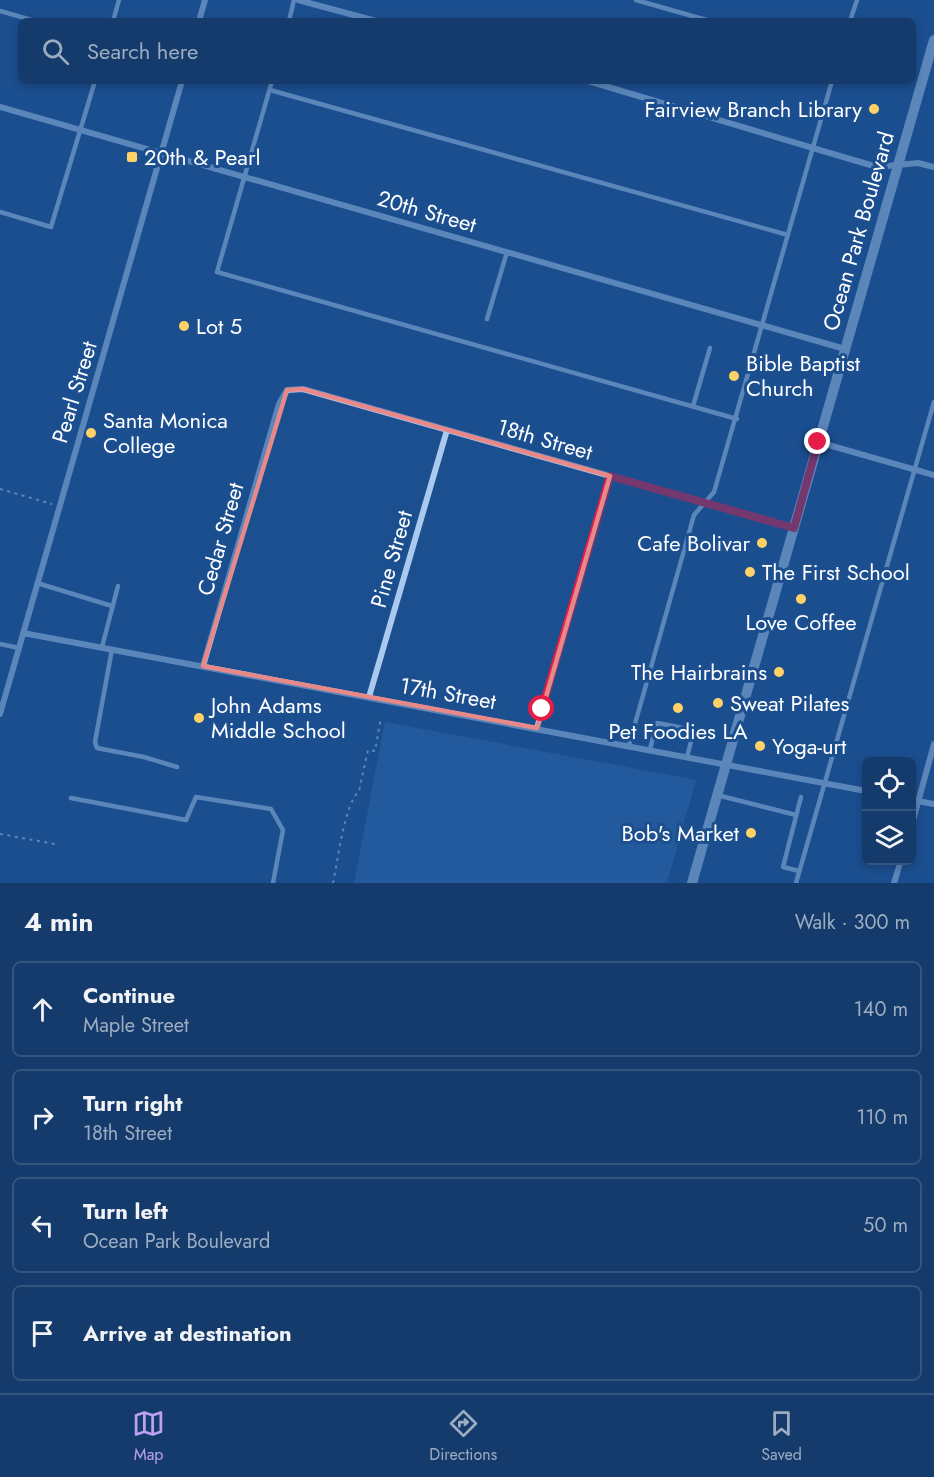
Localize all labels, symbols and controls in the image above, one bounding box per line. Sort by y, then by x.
search box [18,18,916,84]
icon: search [39,35,72,68]
text: Search here [87,35,198,67]
place label: Fairview Branch Library [644,93,862,125]
marker: Fairview Branch Library [867,102,881,116]
street label: Ocean Park Boulevard [814,128,902,334]
place label: 20th & Pearl [144,141,261,173]
marker: 20th & Pearl [125,150,139,164]
street label: 20th Street [374,182,481,241]
place label: Lot 5 [196,310,242,342]
marker: Lot 5 [177,319,191,333]
street label: Pearl Street [43,336,105,447]
place label: Bible Baptist Church [746,347,861,404]
marker: Bible Baptist Church [727,369,741,383]
place label: Santa Monica College [103,404,228,461]
street label: 18th Street [494,410,597,468]
marker: Santa Monica College [84,426,98,440]
route end [804,428,830,454]
street label: Cedar Street [189,478,252,599]
street label: Pine Street [362,506,420,611]
place label: Cafe Bolivar [637,527,750,559]
marker: Cafe Bolivar [755,536,769,550]
place label: The First School [762,556,910,588]
marker: The First School [743,565,757,579]
marker: Love Coffee [794,592,808,606]
place label: Love Coffee [745,606,857,638]
place label: The Hairbrains [631,656,767,688]
marker: The Hairbrains [772,665,786,679]
street label: 17th Street [397,669,499,717]
place label: Sweat Pilates [730,687,850,719]
place label: John Adams Middle School [208,689,346,746]
route start [528,695,554,721]
marker: Sweat Pilates [711,696,725,710]
marker: Pet Foodies LA [671,701,685,715]
marker: John Adams Middle School [192,711,206,725]
place label: Pet Foodies LA [608,715,748,747]
place label: Yoga-urt [772,730,847,762]
marker: Yoga-urt [753,739,767,753]
map controls [862,757,916,865]
button: locate [862,757,916,811]
button: layers [862,811,916,865]
place label: Bob's Market [621,817,740,849]
marker: Bob's Market [744,826,758,840]
text: 4 min [24,903,93,941]
text: Walk · 300 m [795,908,910,937]
text: Continue [83,979,175,1011]
icon: ahead [26,993,59,1026]
text: 140 m [854,995,908,1024]
text: Maple Street [83,1011,189,1040]
text: Turn right [83,1087,183,1119]
icon: right [26,1101,59,1134]
text: 110 m [856,1103,908,1132]
text: 18th Street [83,1119,172,1148]
text: Turn left [83,1195,168,1227]
icon: left [26,1209,59,1242]
text: 50 m [863,1211,908,1240]
text: Ocean Park Boulevard [83,1227,270,1256]
icon: arrive [26,1317,59,1350]
text: Arrive at destination [83,1317,292,1349]
tab: Map [132,1407,165,1466]
tab: Directions [429,1407,497,1466]
tab: Saved [761,1407,802,1466]

